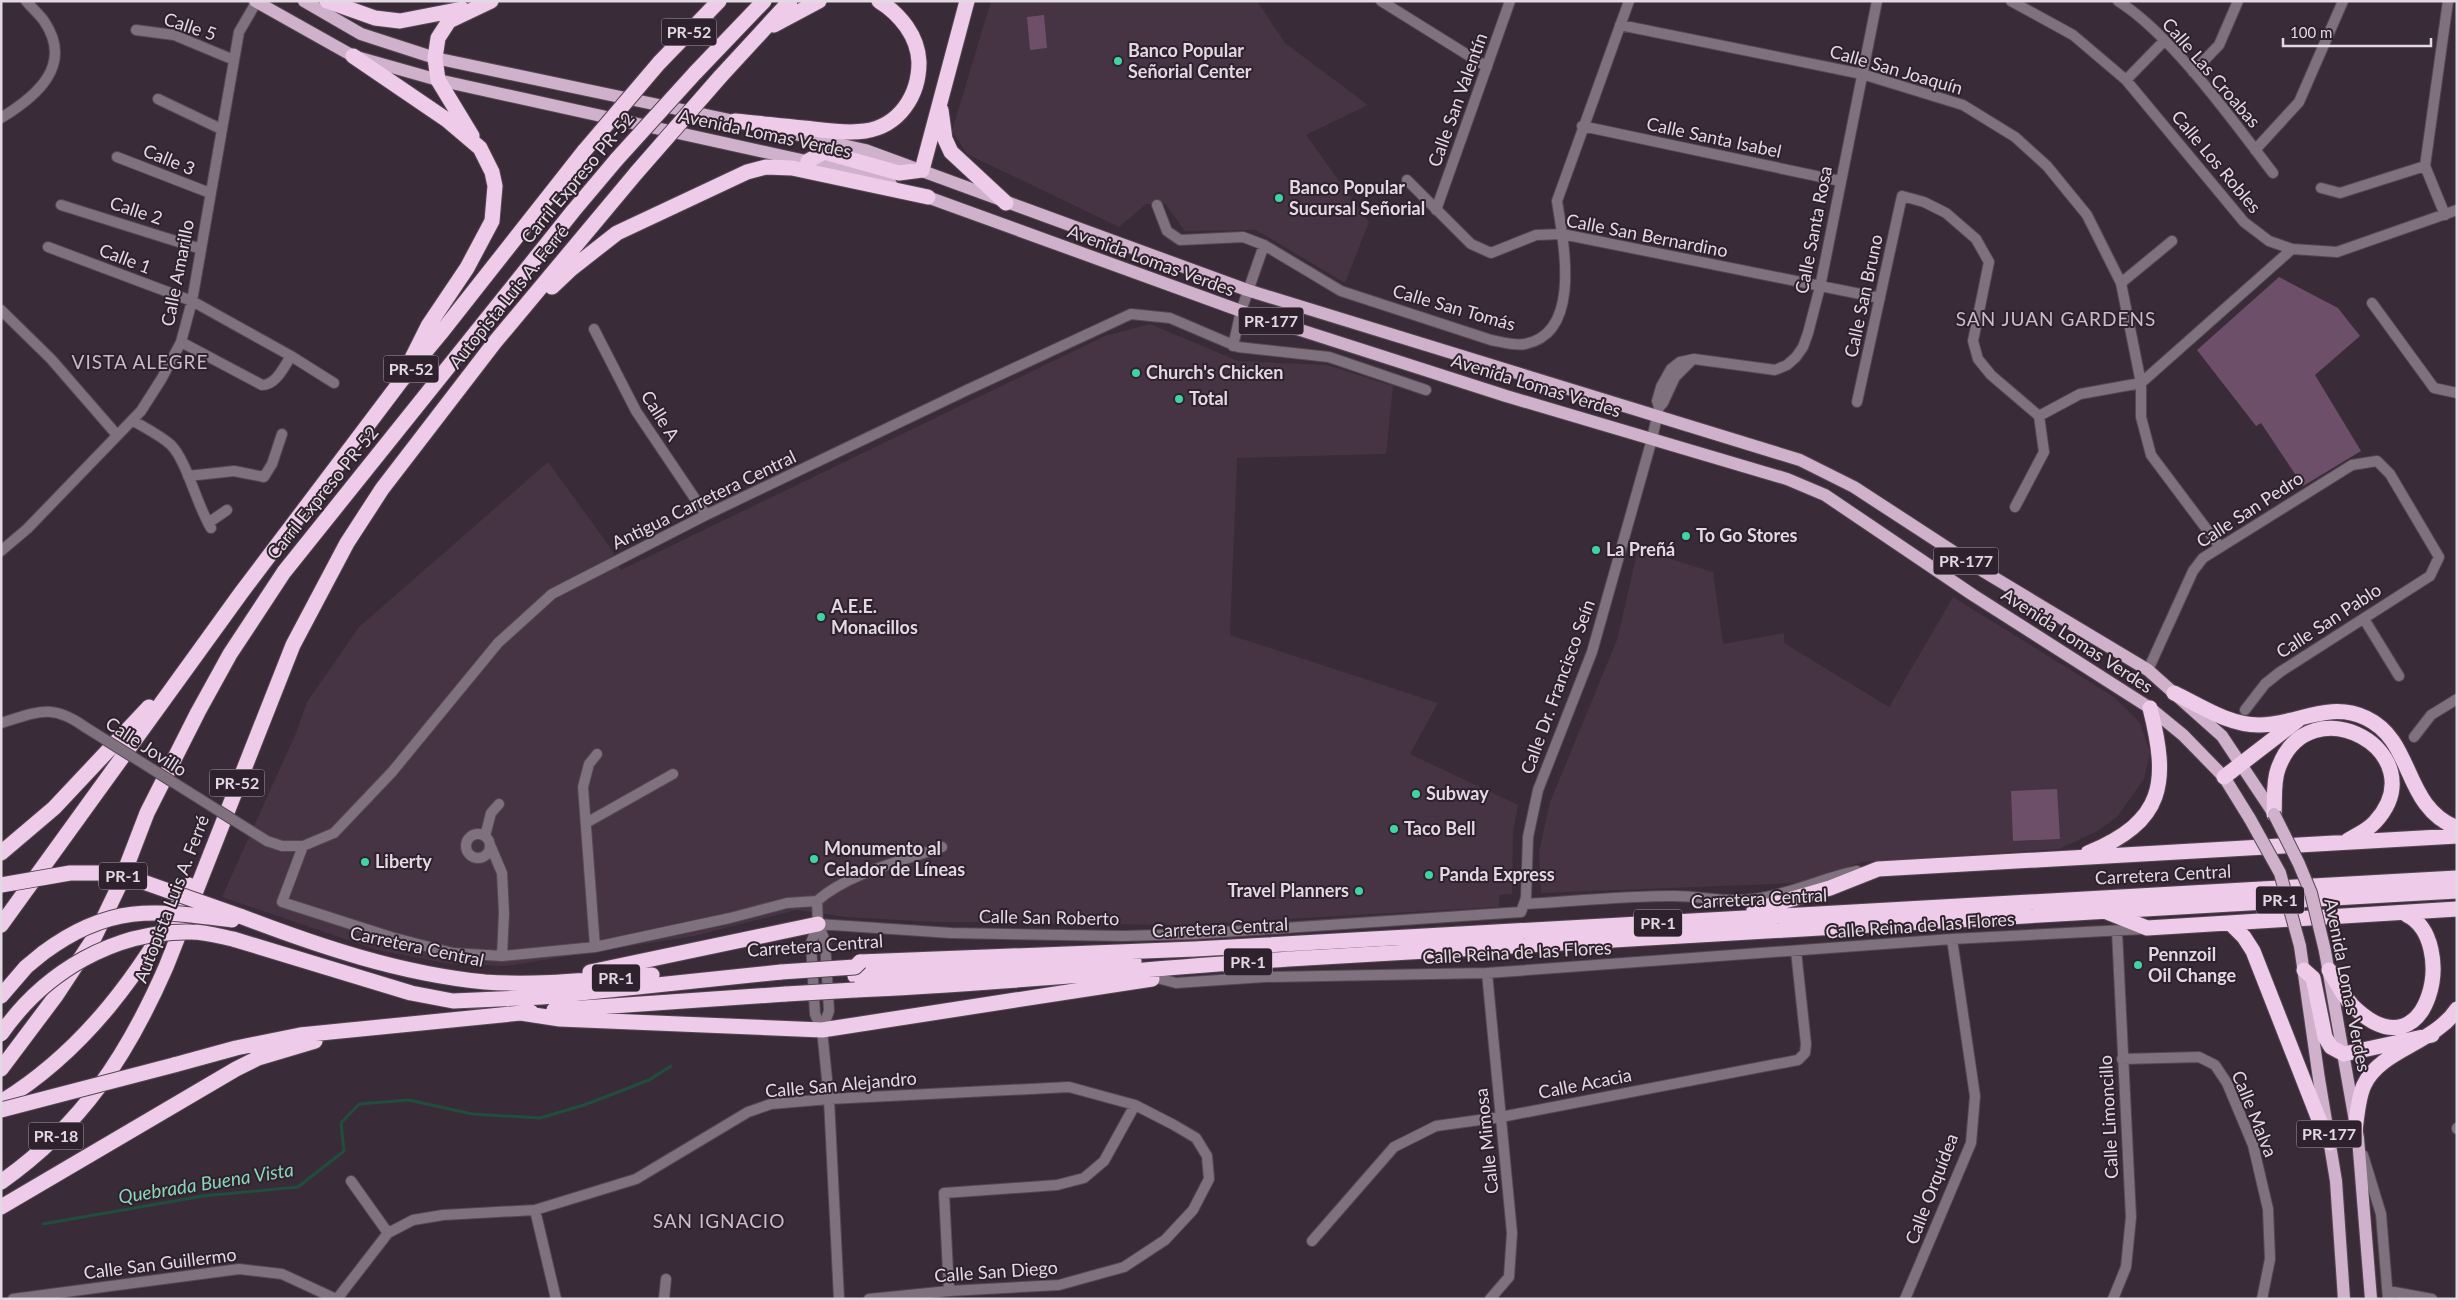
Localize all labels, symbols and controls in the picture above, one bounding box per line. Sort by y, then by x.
street label: Calle 5 [161,7,219,45]
street label: Calle Las Croabas [2158,13,2266,132]
scale bar [2283,15,2430,47]
road number: PR-52 [662,18,716,46]
text: 100 m [2290,23,2332,41]
street label: Calle San Valentín [1423,30,1491,170]
place label: Banco Popular Señorial Center [1128,39,1252,82]
street label: Calle San Joaquín [1827,40,1965,99]
marker: Banco Popular Señorial Center [1112,55,1124,67]
street label: Avenida Lomas Verdes [677,104,854,162]
street label: Calle Los Robles [2167,106,2266,217]
street label: Carril Expreso PR-52 [516,107,639,247]
street label: Calle Santa Isabel [1645,112,1784,162]
street label: Calle 3 [140,139,199,179]
street label: Calle Santa Rosa [1790,164,1836,296]
place label: Banco Popular Sucursal Señorial [1289,176,1425,219]
street label: Calle 2 [107,191,165,229]
marker: Banco Popular Sucursal Señorial [1273,192,1285,204]
street label: Calle San Bernardino [1564,209,1730,261]
street label: Calle Amarillo [156,217,198,328]
street label: Autopista Luis A. Ferré [444,220,573,372]
street label: Avenida Lomas Verdes [1065,220,1238,301]
street label: Calle San Bruno [1839,232,1887,359]
street label: Calle 1 [96,238,155,278]
street label: Calle San Tomás [1390,279,1518,335]
district label: SAN JUAN GARDENS [1956,307,2156,330]
road number: PR-177 [1238,308,1304,334]
street label: Avenida Lomas Verdes [1449,349,1624,421]
district label: VISTA ALEGRE [72,350,208,373]
road number: PR-52 [384,356,438,382]
place label: Church's Chicken [1146,361,1283,383]
marker: Church's Chicken [1130,367,1142,379]
street label: Calle A [637,386,685,445]
place label: Total [1189,387,1228,409]
marker: Total [1173,393,1185,405]
street label: Carril Expreso PR-52 [262,421,383,563]
street label: Antigua Carretera Central [608,445,799,553]
street label: Calle San Pedro [2192,466,2307,552]
place label: To Go Stores [1696,524,1798,546]
marker: To Go Stores [1680,530,1692,542]
place label: La Preñá [1606,538,1675,560]
marker: La Preñá [1590,544,1602,556]
road number: PR-177 [1934,548,1998,574]
street label: Calle San Pablo [2272,578,2385,662]
street label: Avenida Lomas Verdes [1998,583,2158,697]
place label: A.E.E. Monacillos [830,595,918,638]
street label: Calle Dr. Francisco Seín [1515,596,1599,777]
marker: A.E.E. Monacillos [815,611,827,623]
street label: Calle Jovillo [102,712,191,781]
road number: PR-52 [210,770,264,796]
place label: Subway [1426,782,1489,804]
marker: Subway [1410,788,1422,800]
street label: Autopista Luis A. Ferré [129,812,213,986]
place label: Taco Bell [1404,817,1475,839]
marker: Taco Bell [1388,823,1400,835]
place label: Monumento al Celador de Líneas [824,837,965,880]
place label: Liberty [375,850,432,872]
marker: Monumento al Celador de Líneas [808,853,820,865]
marker: Liberty [359,856,371,868]
street label: Carretera Central [2094,859,2232,889]
road number: PR-1 [99,862,147,889]
place label: Panda Express [1439,863,1555,885]
marker: Panda Express [1423,869,1435,881]
place label: Travel Planners [1228,879,1349,901]
street label: Carretera Central [1690,883,1828,913]
marker: Travel Planners [1353,885,1365,897]
road number: PR-1 [2256,886,2304,914]
street label: Avenida Lomas Verdes [2320,896,2376,1074]
street label: Calle San Roberto [979,905,1119,929]
street label: Calle Reina de las Flores [1825,907,2015,943]
road number: PR-1 [1634,910,1682,936]
street label: Carretera Central [1151,912,1289,942]
street label: Carretera Central [348,921,486,971]
street label: Carretera Central [746,929,884,961]
street label: Calle Reina de las Flores [1422,936,1612,968]
place label: Pennzoil Oil Change [2148,943,2237,986]
road number: PR-1 [1224,949,1272,976]
marker: Pennzoil Oil Change [2132,959,2144,971]
road number: PR-1 [592,964,640,991]
street label: Calle Limoncillo [2094,1055,2122,1179]
street label: Calle Acacia [1536,1063,1633,1103]
street label: Calle San Alejandro [764,1066,918,1102]
street label: Calle Malva [2228,1067,2282,1160]
street label: Calle Mimosa [1470,1087,1502,1195]
road number: PR-177 [2296,1120,2362,1148]
road number: PR-18 [28,1122,84,1150]
street label: Calle Orquídea [1900,1130,1962,1247]
water label: Quebrada Buena Vista [117,1157,295,1208]
district label: SAN IGNACIO [653,1209,785,1232]
street label: Calle San Guillermo [82,1243,238,1283]
street label: Calle San Diego [934,1256,1058,1286]

